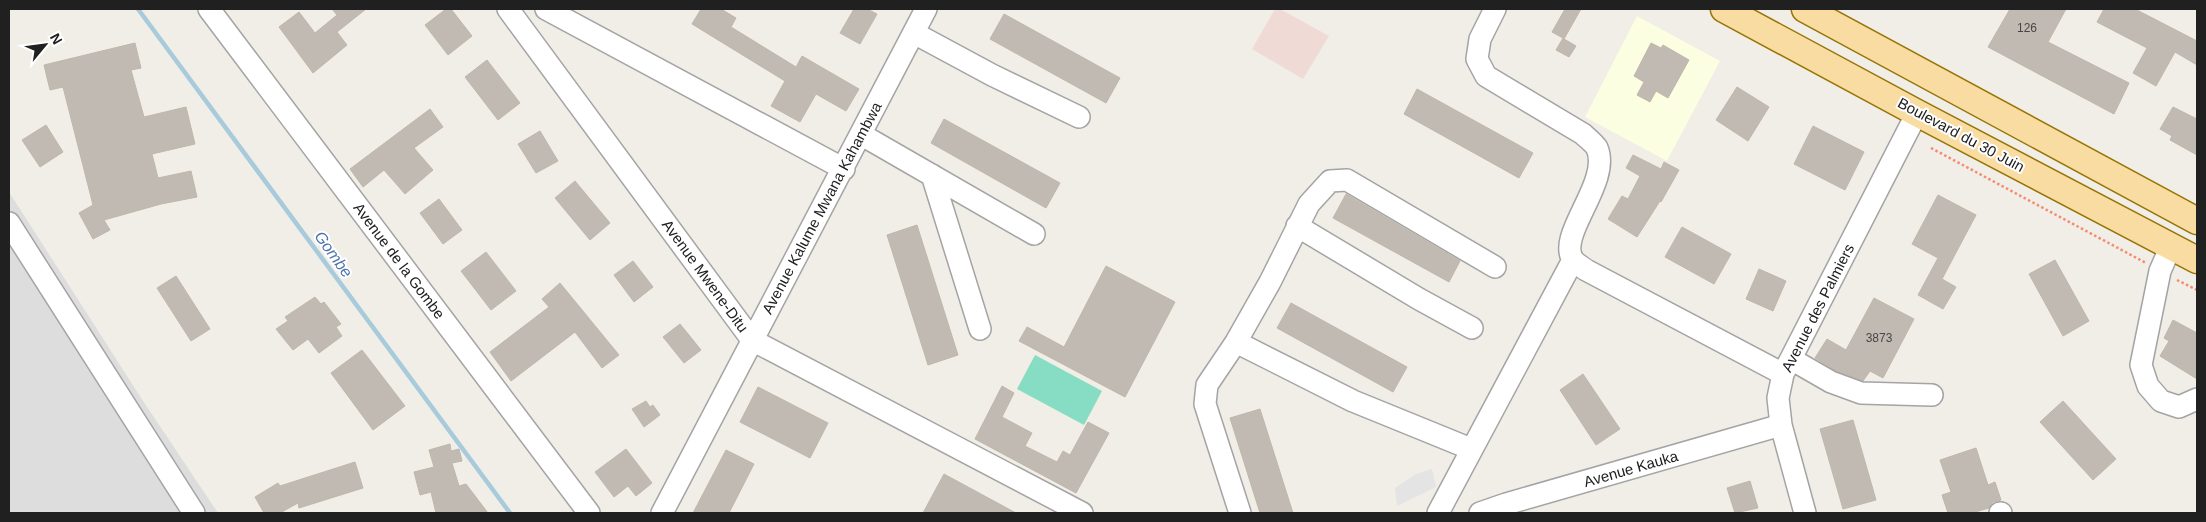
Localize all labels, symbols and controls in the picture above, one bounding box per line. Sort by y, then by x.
north arrow [20,20,70,70]
house number: 126 [2017,21,2037,35]
text: N [47,30,66,47]
street label: Boulevard du 30 Juin [1895,94,2027,175]
street label: Avenue Kalume Mwana Kahambwa [758,98,885,317]
street label: Avenue de la Gombe [350,199,449,322]
street label: Avenue Mwene-Ditu [659,216,752,335]
water label: Gombe [311,228,356,281]
street label: Avenue des Palmiers [1778,241,1857,375]
house number: 3873 [1866,331,1893,345]
street label: Avenue Kauka [1582,447,1681,490]

